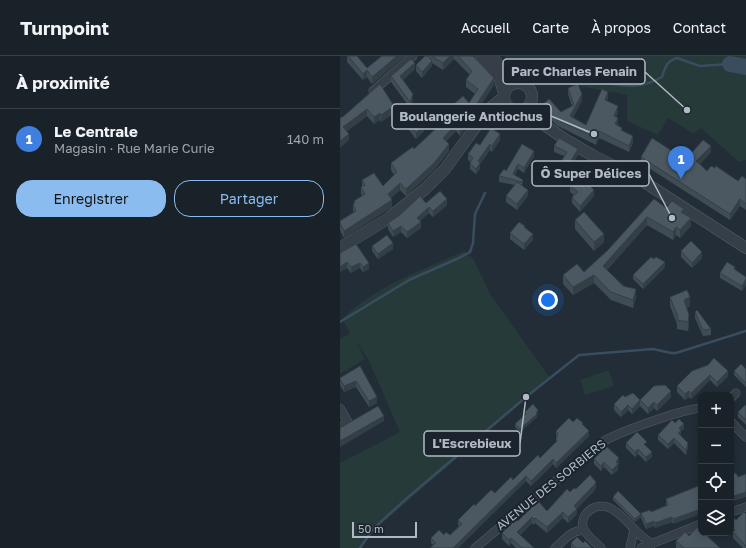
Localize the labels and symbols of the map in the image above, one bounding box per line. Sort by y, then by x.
callout: Parc Charles Fenain [503,59,645,84]
text: Parc Charles Fenain [511,63,637,79]
callout: Boulangerie Antiochus [392,104,551,129]
text: Boulangerie Antiochus [399,108,543,124]
pin: 1 [668,146,694,179]
callout: Ô Super Délices [532,161,649,186]
text: Ô Super Délices [541,165,642,181]
your location [538,290,558,310]
callout: L'Escrebieux [424,431,520,456]
text: L'Escrebieux [432,435,512,451]
street label: AVENUE DES SORBIERS [493,436,609,533]
scale bar [352,520,417,539]

